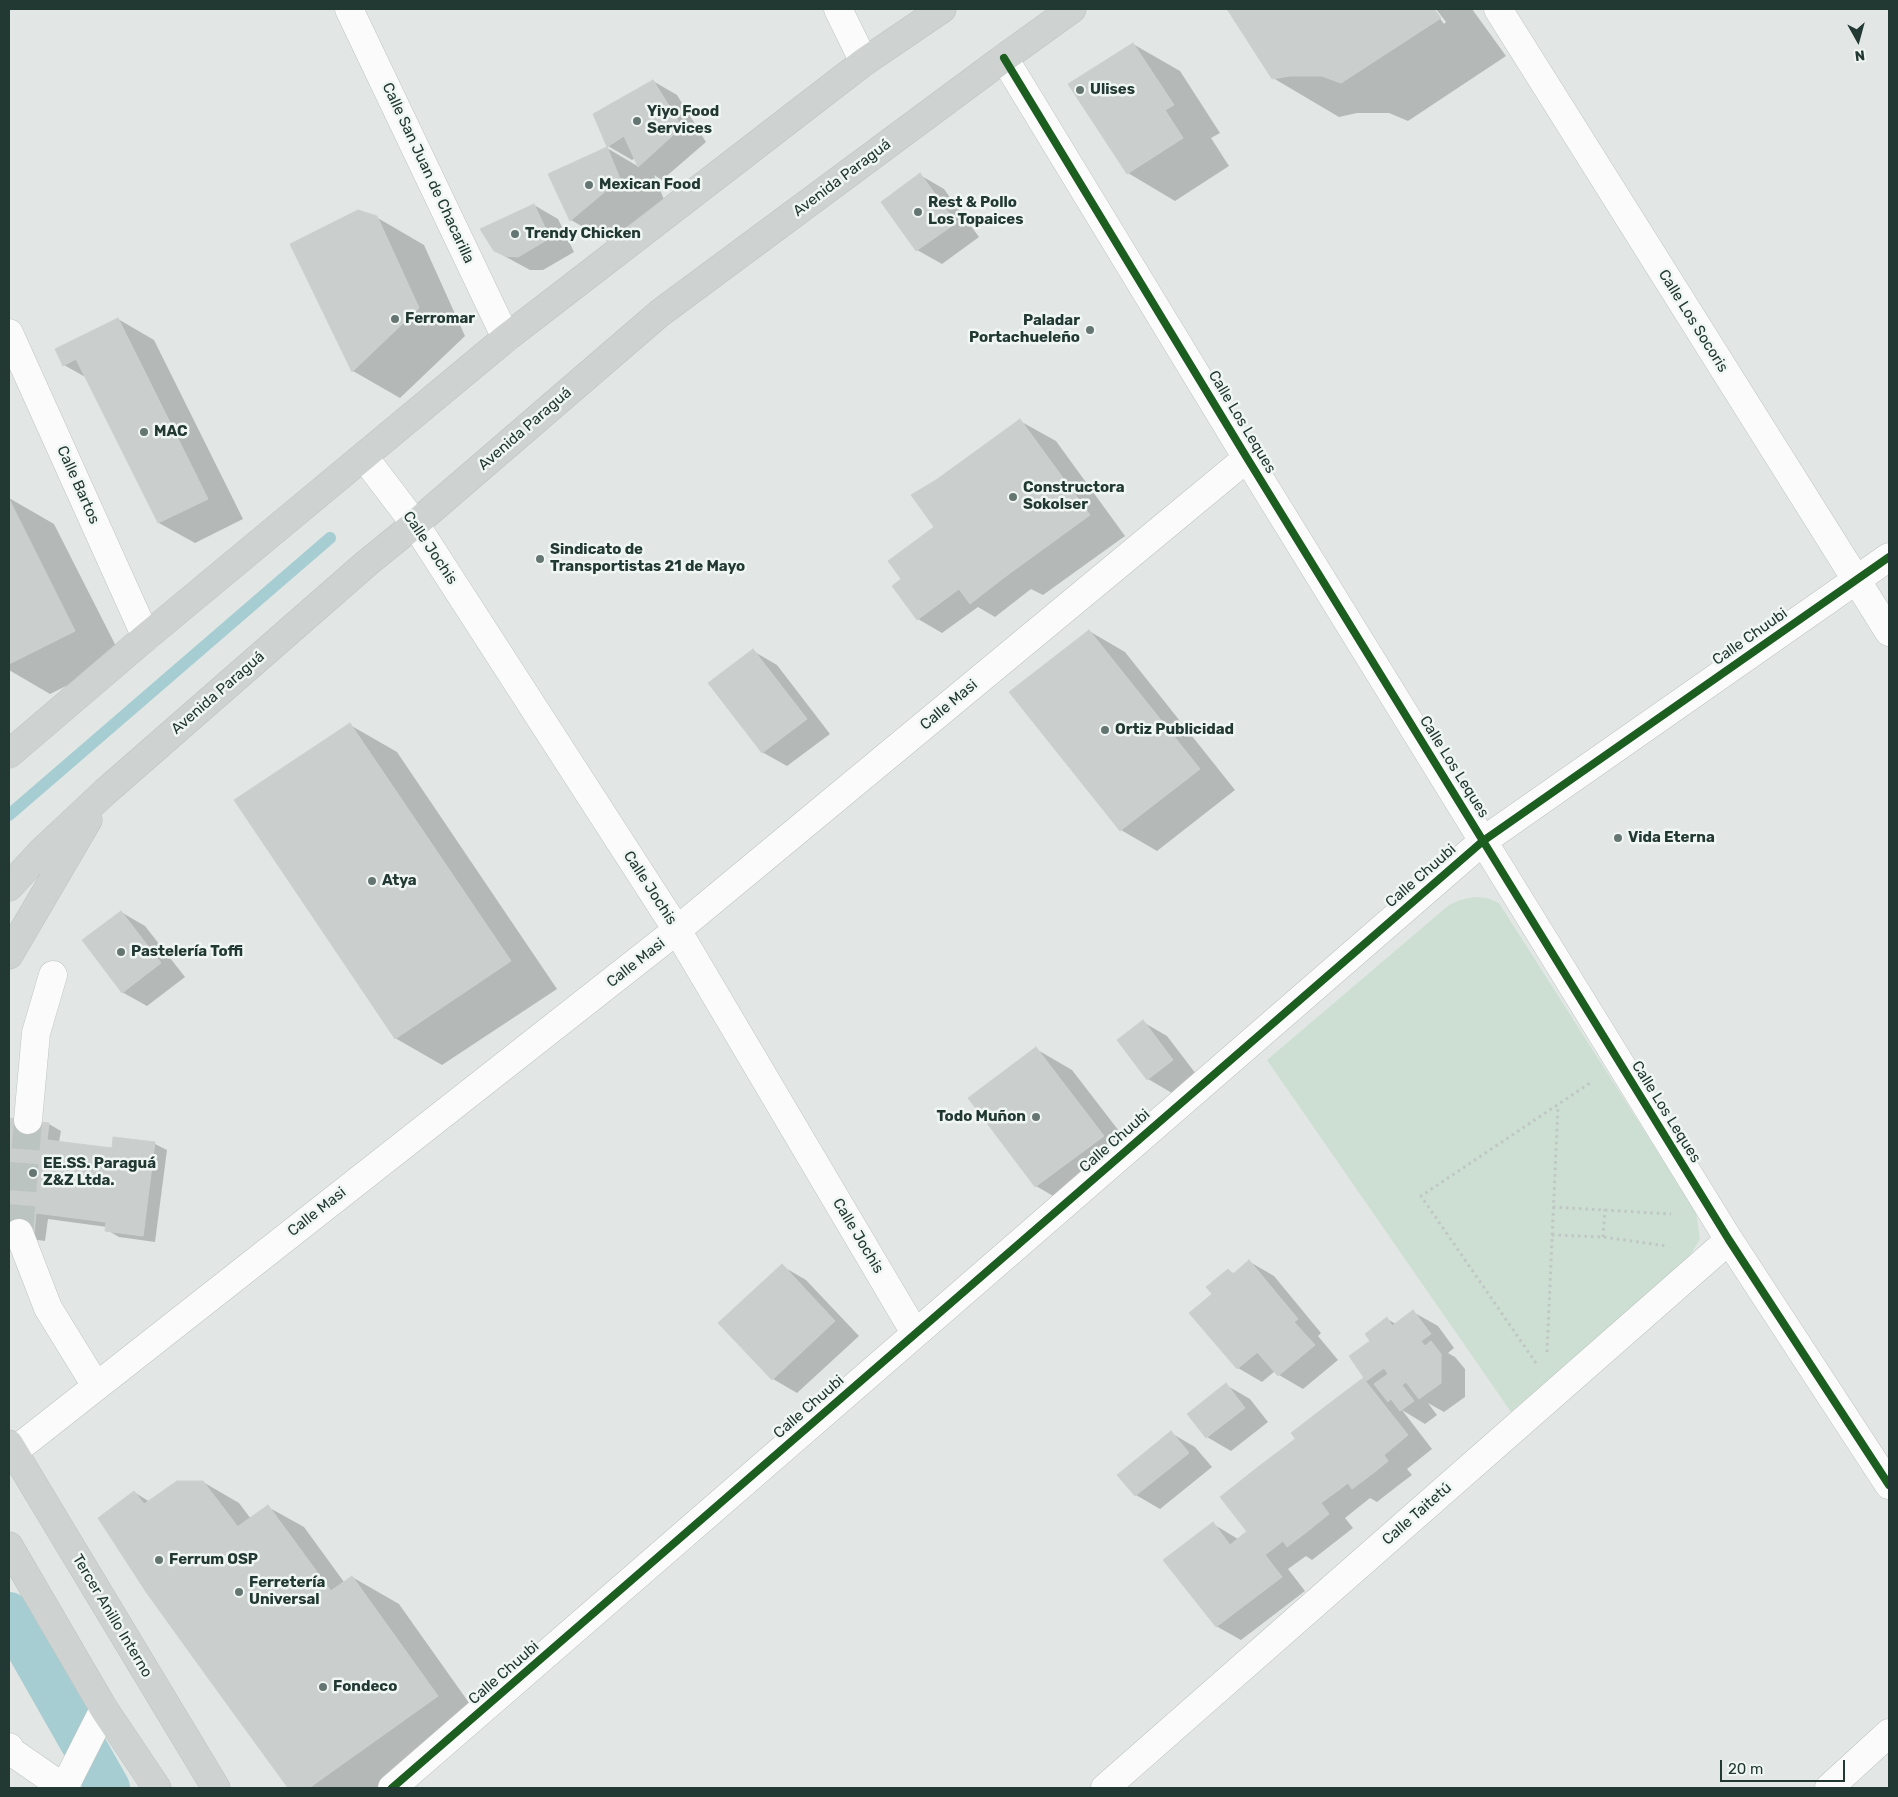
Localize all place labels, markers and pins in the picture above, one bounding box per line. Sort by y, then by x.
place label: Ulises [1090,81,1135,99]
marker: Ulises [1074,84,1086,96]
place label: Yiyo Food Services [647,103,719,138]
marker: Yiyo Food Services [631,115,643,127]
place label: Mexican Food [599,176,701,194]
marker: Mexican Food [583,179,595,191]
place label: Rest & Pollo Los Topaices [928,194,1023,229]
marker: Rest & Pollo Los Topaices [912,206,924,218]
place label: Trendy Chicken [525,225,641,243]
marker: Trendy Chicken [509,228,521,240]
place label: Ferromar [405,310,475,328]
place label: Paladar Portachueleño [969,312,1080,347]
marker: Ferromar [389,313,401,325]
marker: Paladar Portachueleño [1084,324,1096,336]
place label: MAC [154,423,187,441]
marker: MAC [138,426,150,438]
place label: Constructora Sokolser [1023,479,1125,514]
marker: Constructora Sokolser [1007,491,1019,503]
place label: Sindicato de Transportistas 21 de Mayo [550,541,745,576]
marker: Sindicato de Transportistas 21 de Mayo [534,553,546,565]
place label: Ortiz Publicidad [1115,721,1234,739]
marker: Ortiz Publicidad [1099,724,1111,736]
place label: Vida Eterna [1628,829,1715,847]
marker: Vida Eterna [1612,832,1624,844]
place label: Atya [382,872,417,890]
marker: Atya [366,875,378,887]
place label: Pastelería Toffi [131,943,243,961]
marker: Pastelería Toffi [115,946,127,958]
place label: Todo Muñon [936,1108,1026,1126]
marker: Todo Muñon [1030,1111,1042,1123]
place label: EE.SS. Paraguá Z&Z Ltda. [43,1155,156,1190]
marker: EE.SS. Paraguá Z&Z Ltda. [27,1167,39,1179]
place label: Ferrum OSP [169,1551,258,1569]
marker: Ferrum OSP [153,1554,165,1566]
place label: Ferretería Universal [249,1574,325,1609]
marker: Ferretería Universal [233,1586,245,1598]
place label: Fondeco [333,1678,397,1696]
marker: Fondeco [317,1681,329,1693]

